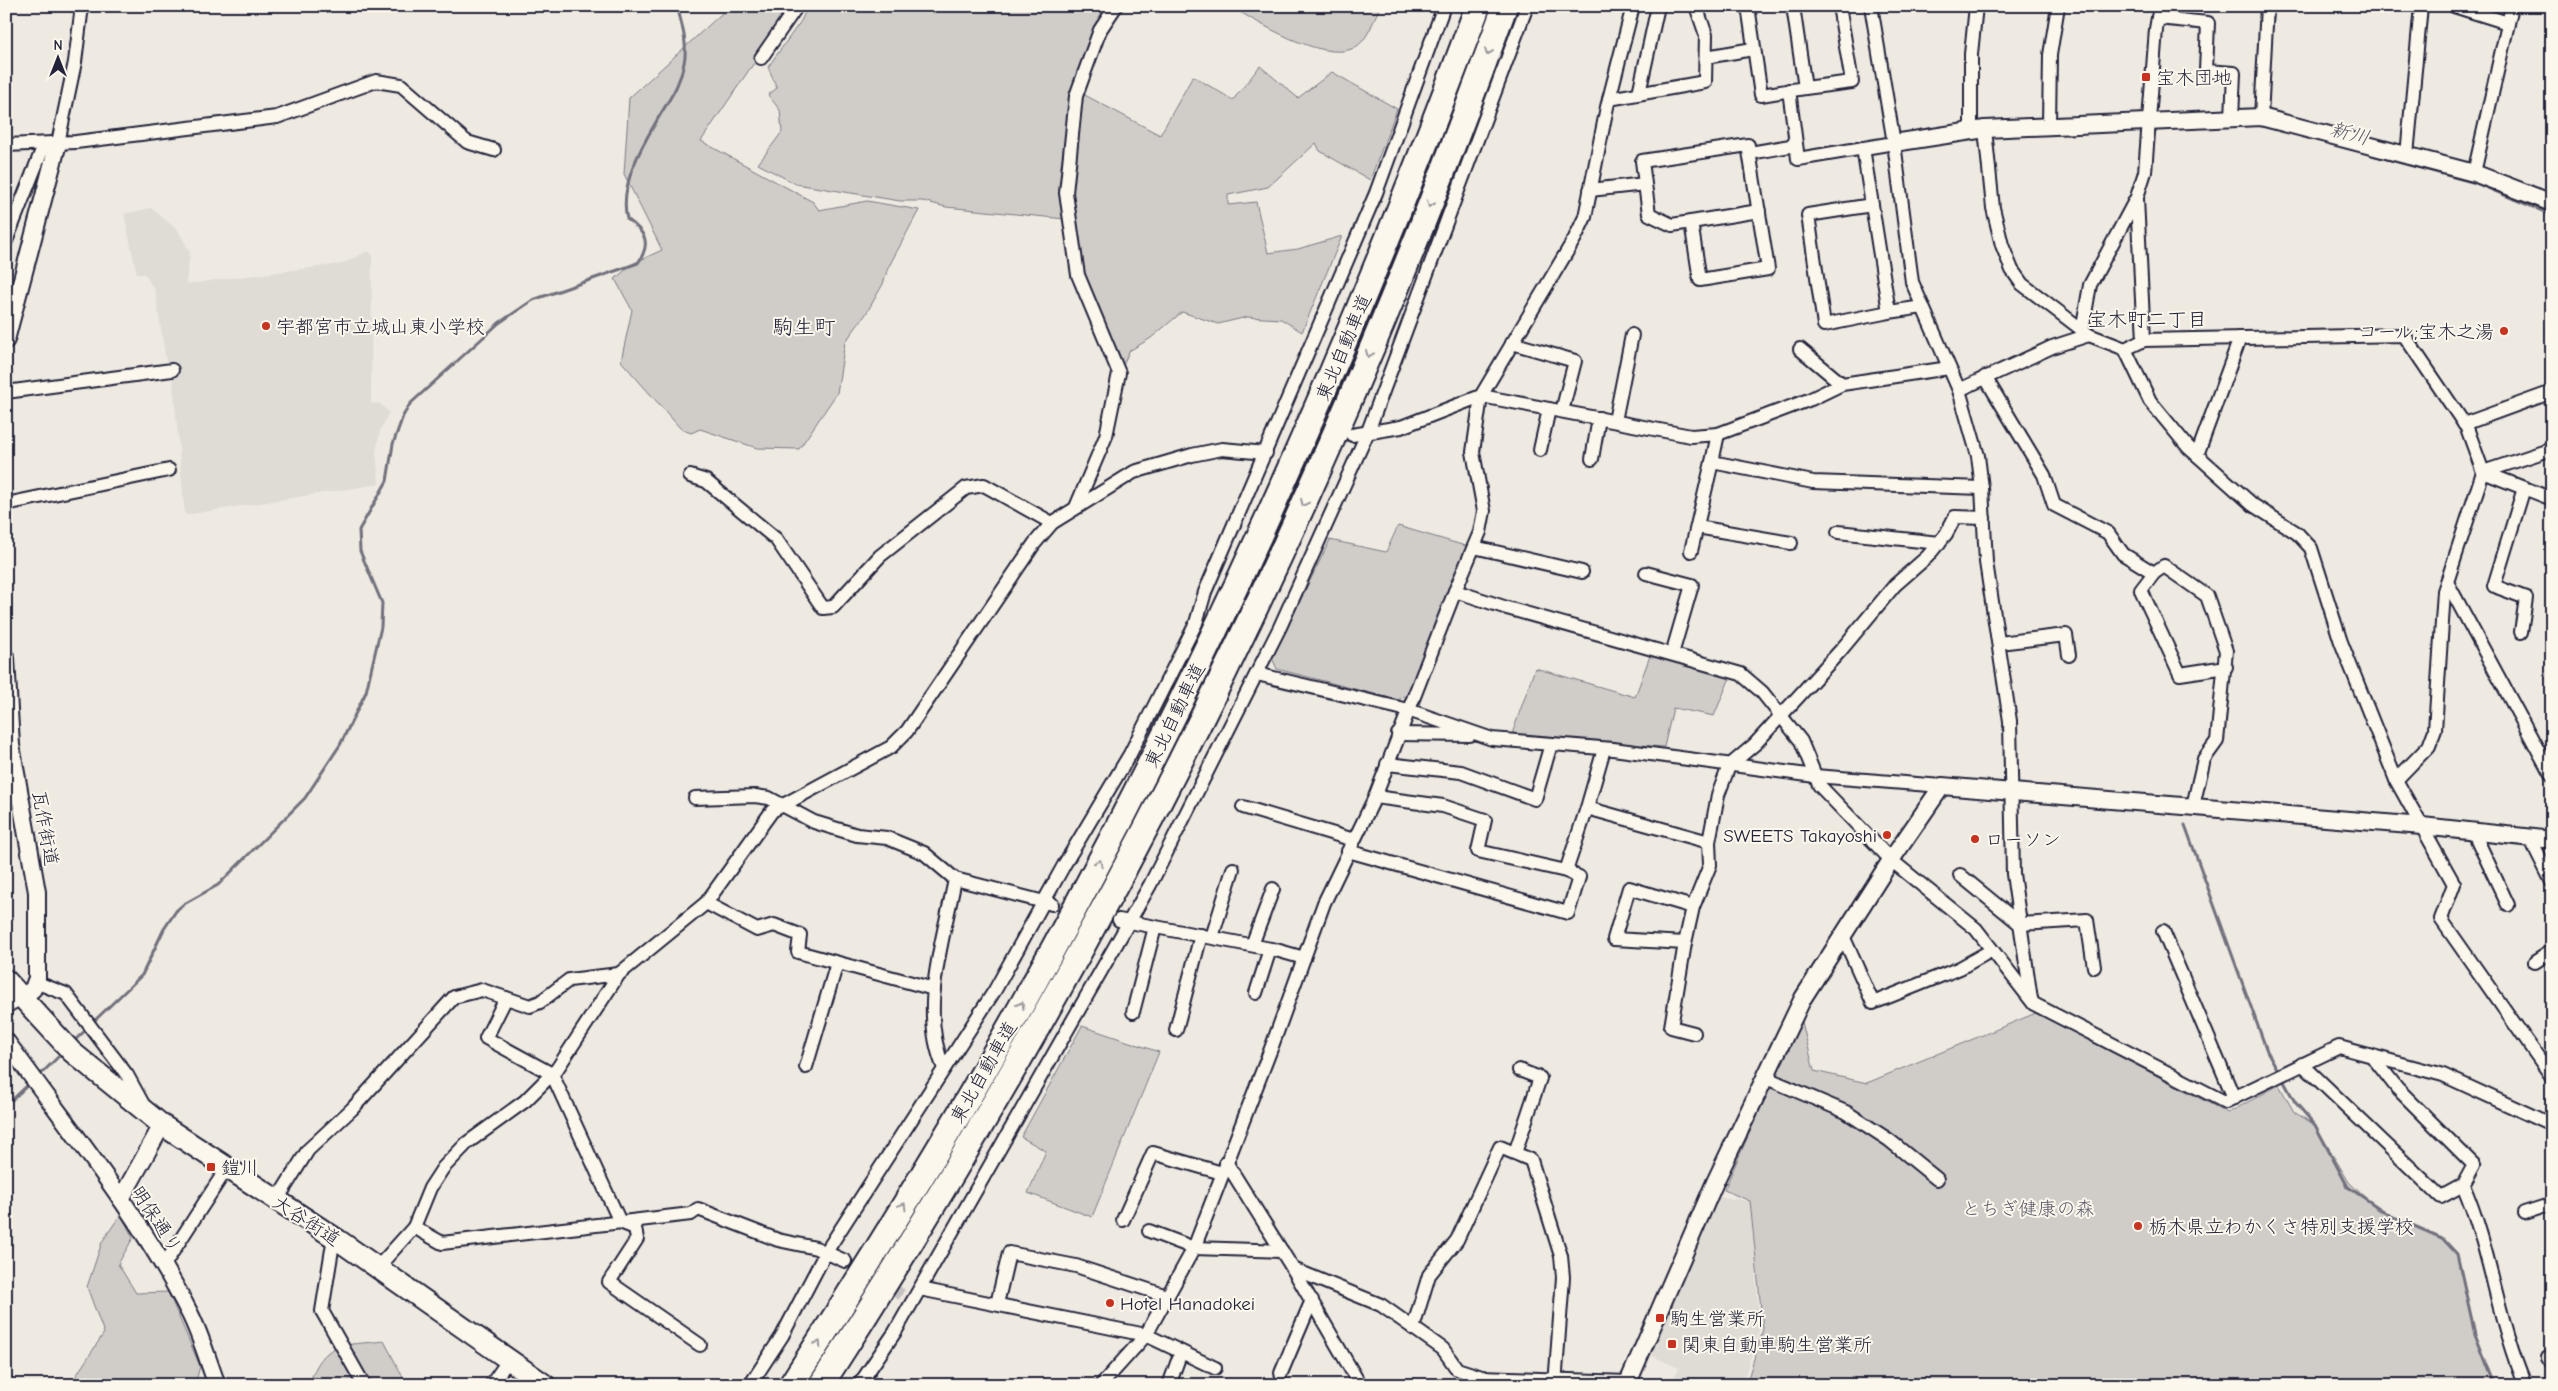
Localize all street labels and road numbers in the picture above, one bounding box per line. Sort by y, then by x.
street label: 東北自動車道 [1312,291,1376,404]
street label: 東北自動車道 [1140,659,1210,771]
street label: 瓦作街道 [28,789,62,868]
street label: 東北自動車道 [946,1018,1022,1127]
street label: 明保通り [126,1182,186,1257]
street label: 大谷街道 [269,1191,344,1251]

